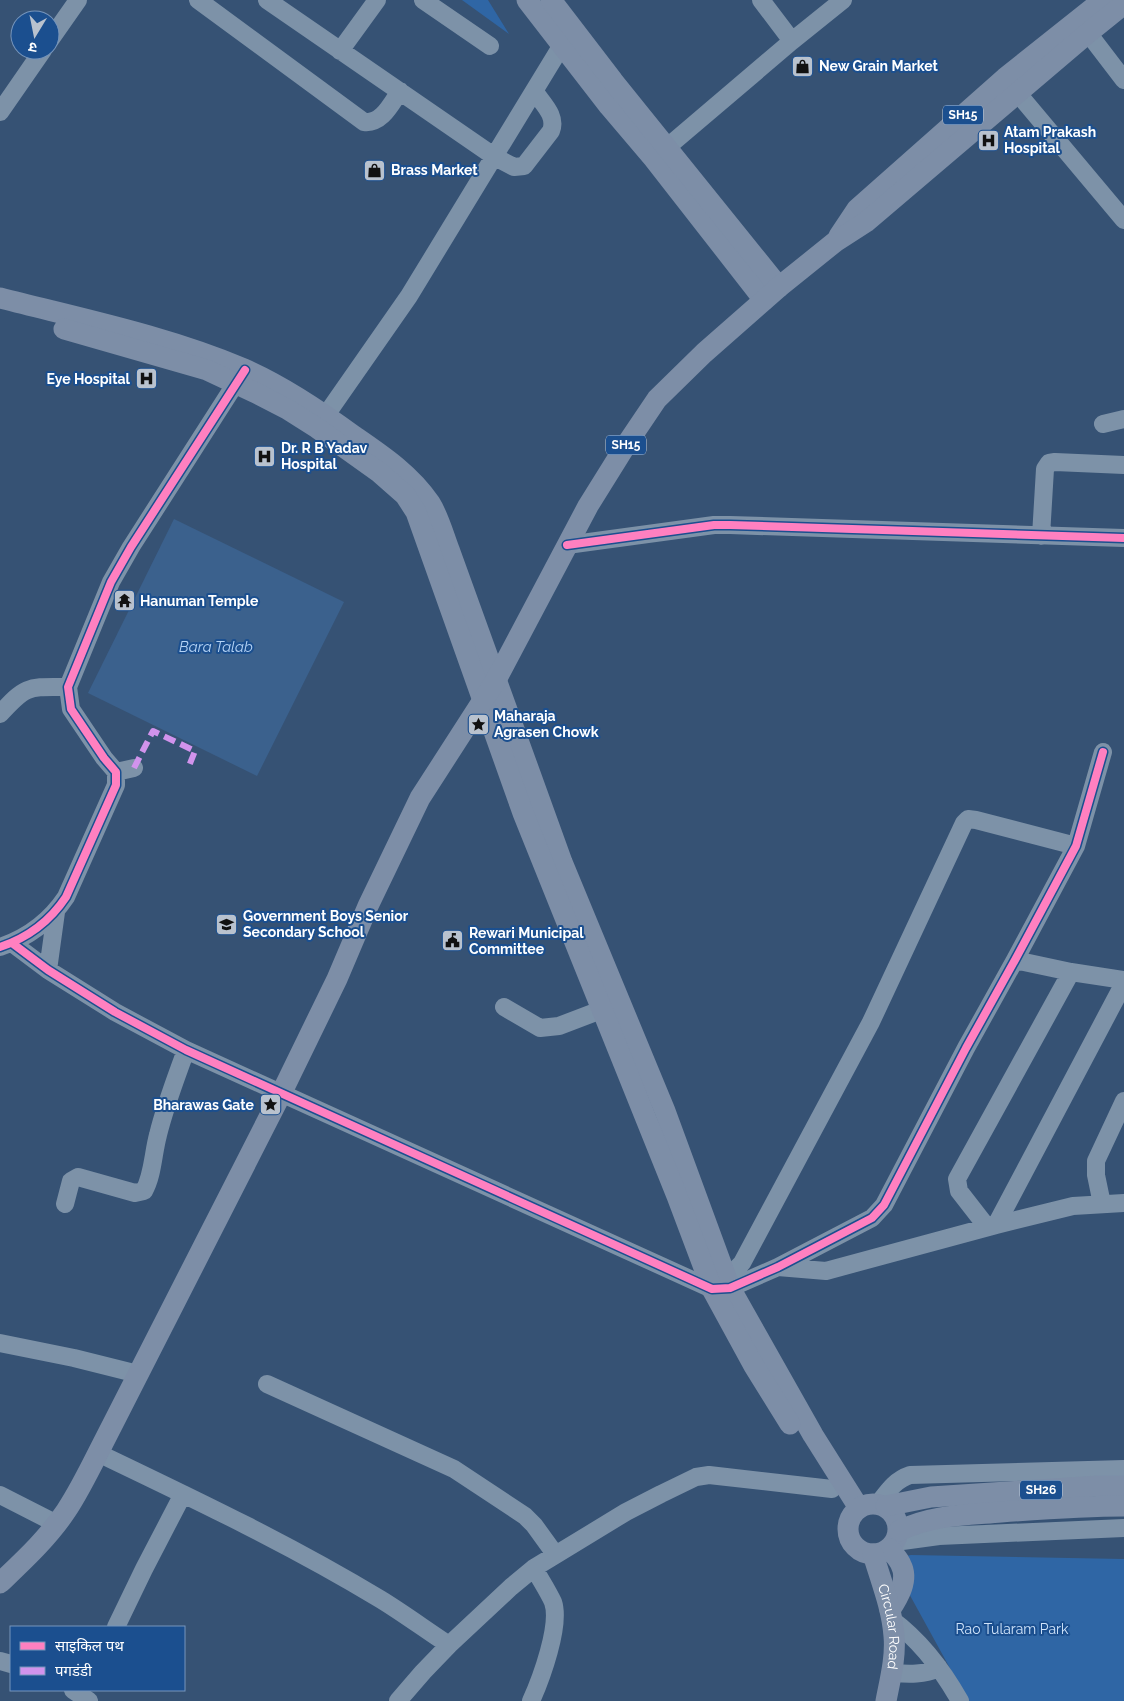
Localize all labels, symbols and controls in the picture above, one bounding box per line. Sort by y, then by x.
north arrow [10,10,60,60]
text: उ [27,39,38,56]
shop icon: New Grain Market [791,54,815,78]
place label: New Grain Market [819,58,939,74]
road number: SH15 [943,106,983,124]
place label: Atam Prakash Hospital [1004,124,1096,156]
hospital icon: Atam Prakash Hospital [976,128,1000,152]
shop icon: Brass Market [363,158,387,182]
place label: Brass Market [391,162,478,178]
hospital icon: Eye Hospital [134,367,158,391]
place label: Eye Hospital [47,371,131,387]
road number: SH15 [606,436,646,454]
place label: Dr. R B Yadav Hospital [281,440,367,472]
hospital icon: Dr. R B Yadav Hospital [253,444,277,468]
temple icon: Hanuman Temple [112,589,136,613]
place label: Hanuman Temple [140,593,259,609]
water label: Bara Talab [179,638,253,656]
place label: Maharaja Agrasen Chowk [494,708,599,740]
place icon: Maharaja Agrasen Chowk [466,712,490,736]
place label: Government Boys Senior Secondary School [243,908,409,940]
school or university icon: Government Boys Senior Secondary School [215,912,239,936]
place label: Rewari Municipal Committee [469,925,584,957]
public building icon: Rewari Municipal Committee [441,929,465,953]
place icon: Bharawas Gate [258,1093,282,1117]
place label: Bharawas Gate [153,1097,255,1113]
road number: SH26 [1020,1480,1062,1500]
street label: Circular Road [875,1582,902,1670]
park label: Rao Tularam Park [956,1621,1069,1637]
legend [10,1626,185,1691]
text: साइकिल पथ [55,1637,124,1655]
text: पगडंडी [55,1662,93,1680]

